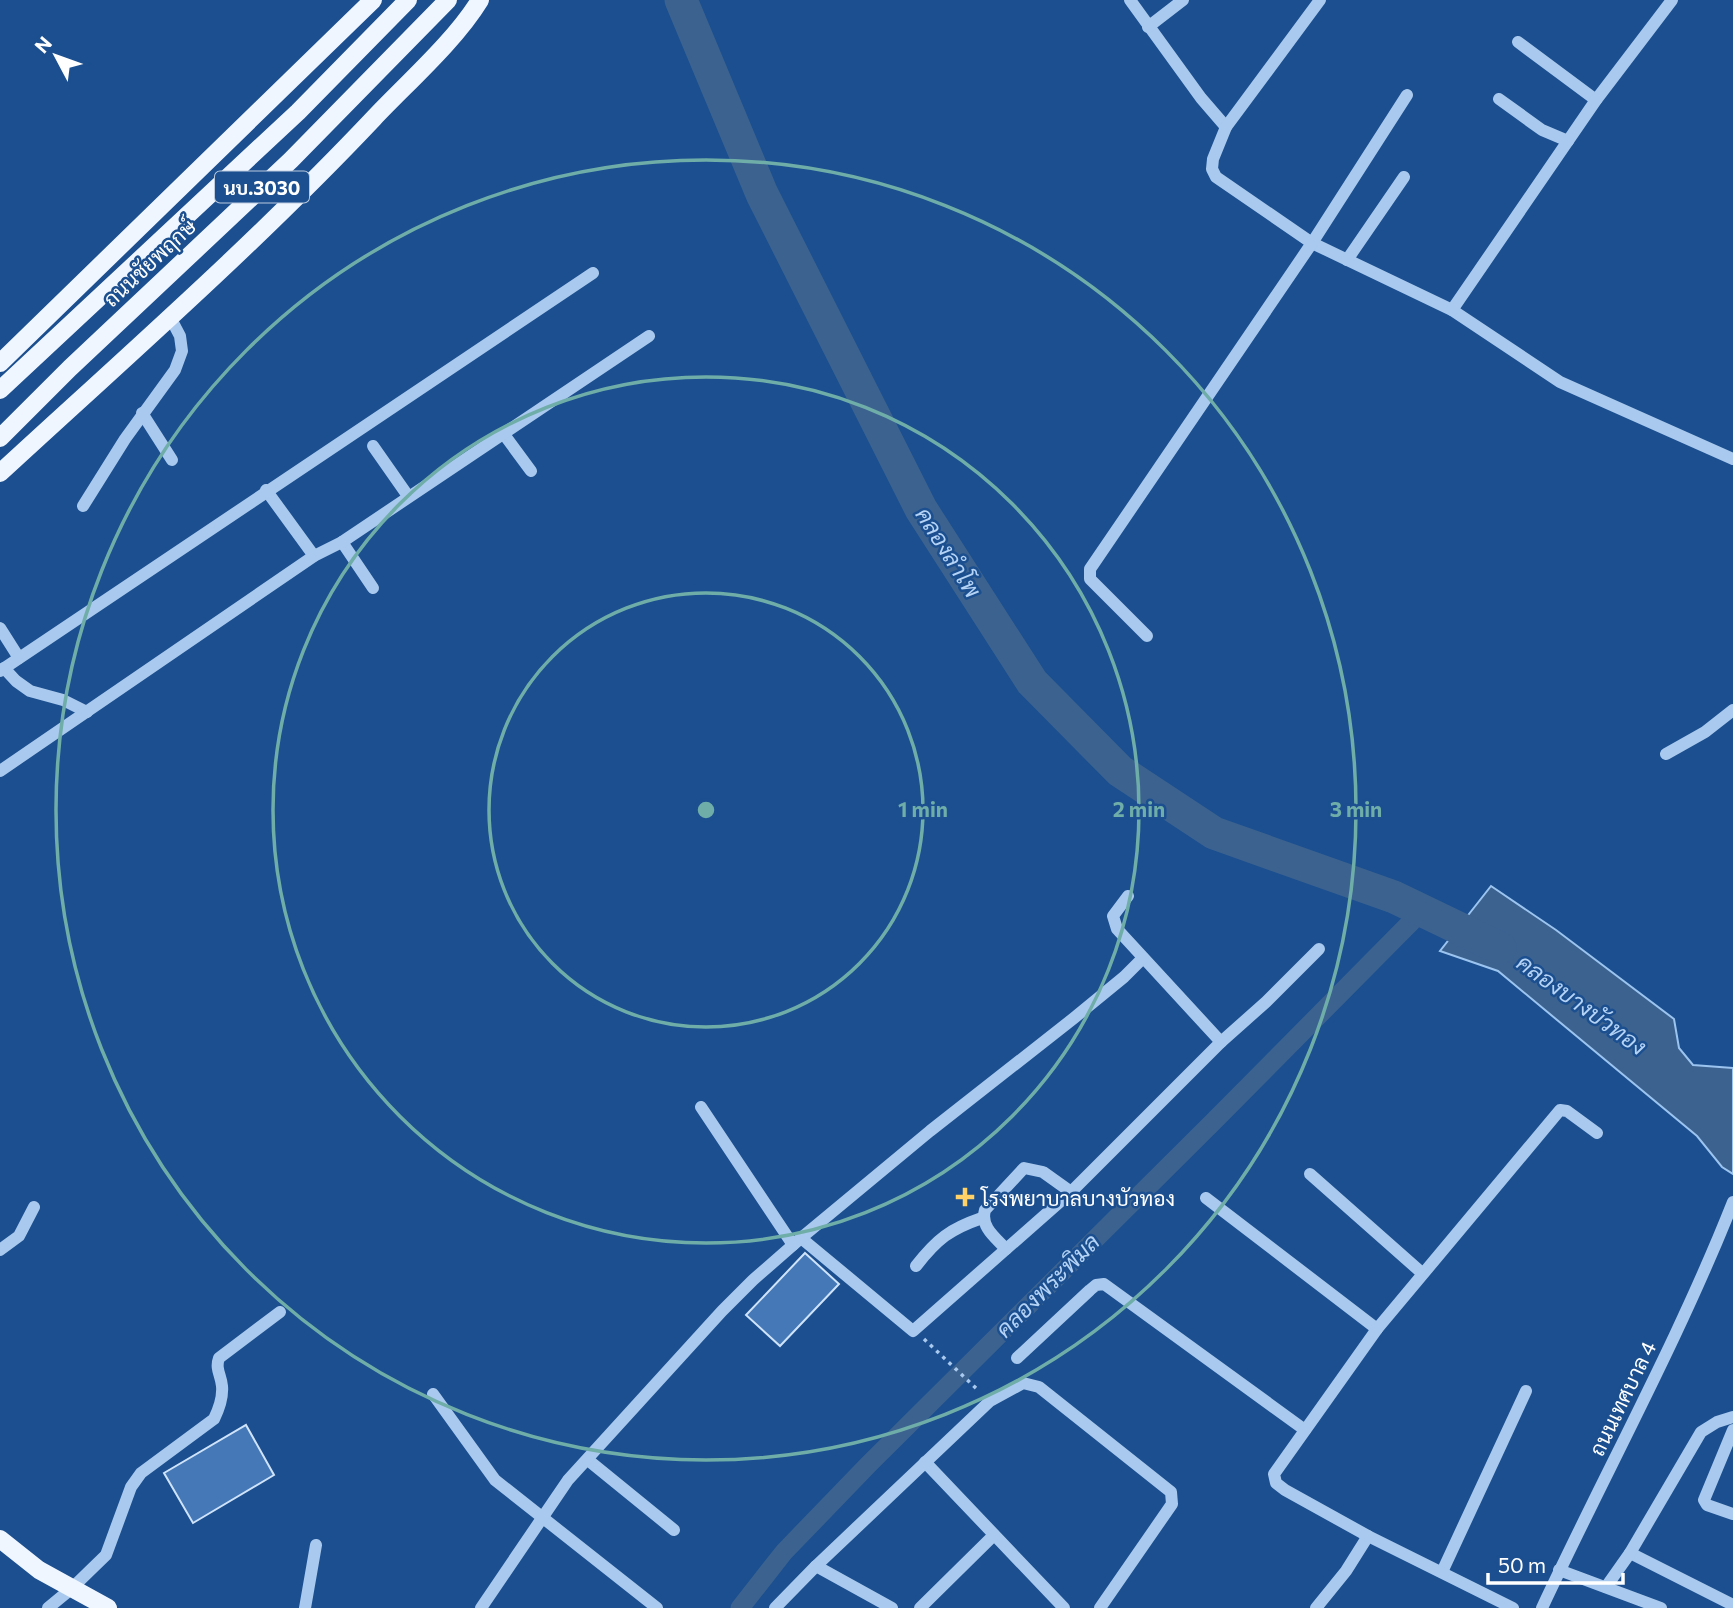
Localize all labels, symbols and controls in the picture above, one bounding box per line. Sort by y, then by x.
north arrow [21,21,91,91]
text: N [29,32,56,57]
road number: นบ.3030 [215,172,309,202]
street label: ถนนชัยพฤกษ์ [98,212,202,312]
water label: คลองลำโพ [910,501,989,603]
text: 1 min [898,796,948,821]
text: 2 min [1113,796,1165,821]
text: 3 min [1330,796,1382,821]
centre of rings [694,798,718,822]
water label: คลองบางบัวทอง [1512,948,1652,1060]
place label: โรงพยาบาลบางบัวทอง [980,1185,1175,1210]
marker: โรงพยาบาลบางบัวทอง [955,1187,975,1207]
water label: คลองพระพิมล [989,1227,1105,1343]
street label: ถนนเทศบาล 4 [1583,1336,1661,1459]
scale bar [1488,1542,1623,1586]
text: 50 m [1498,1552,1546,1577]

